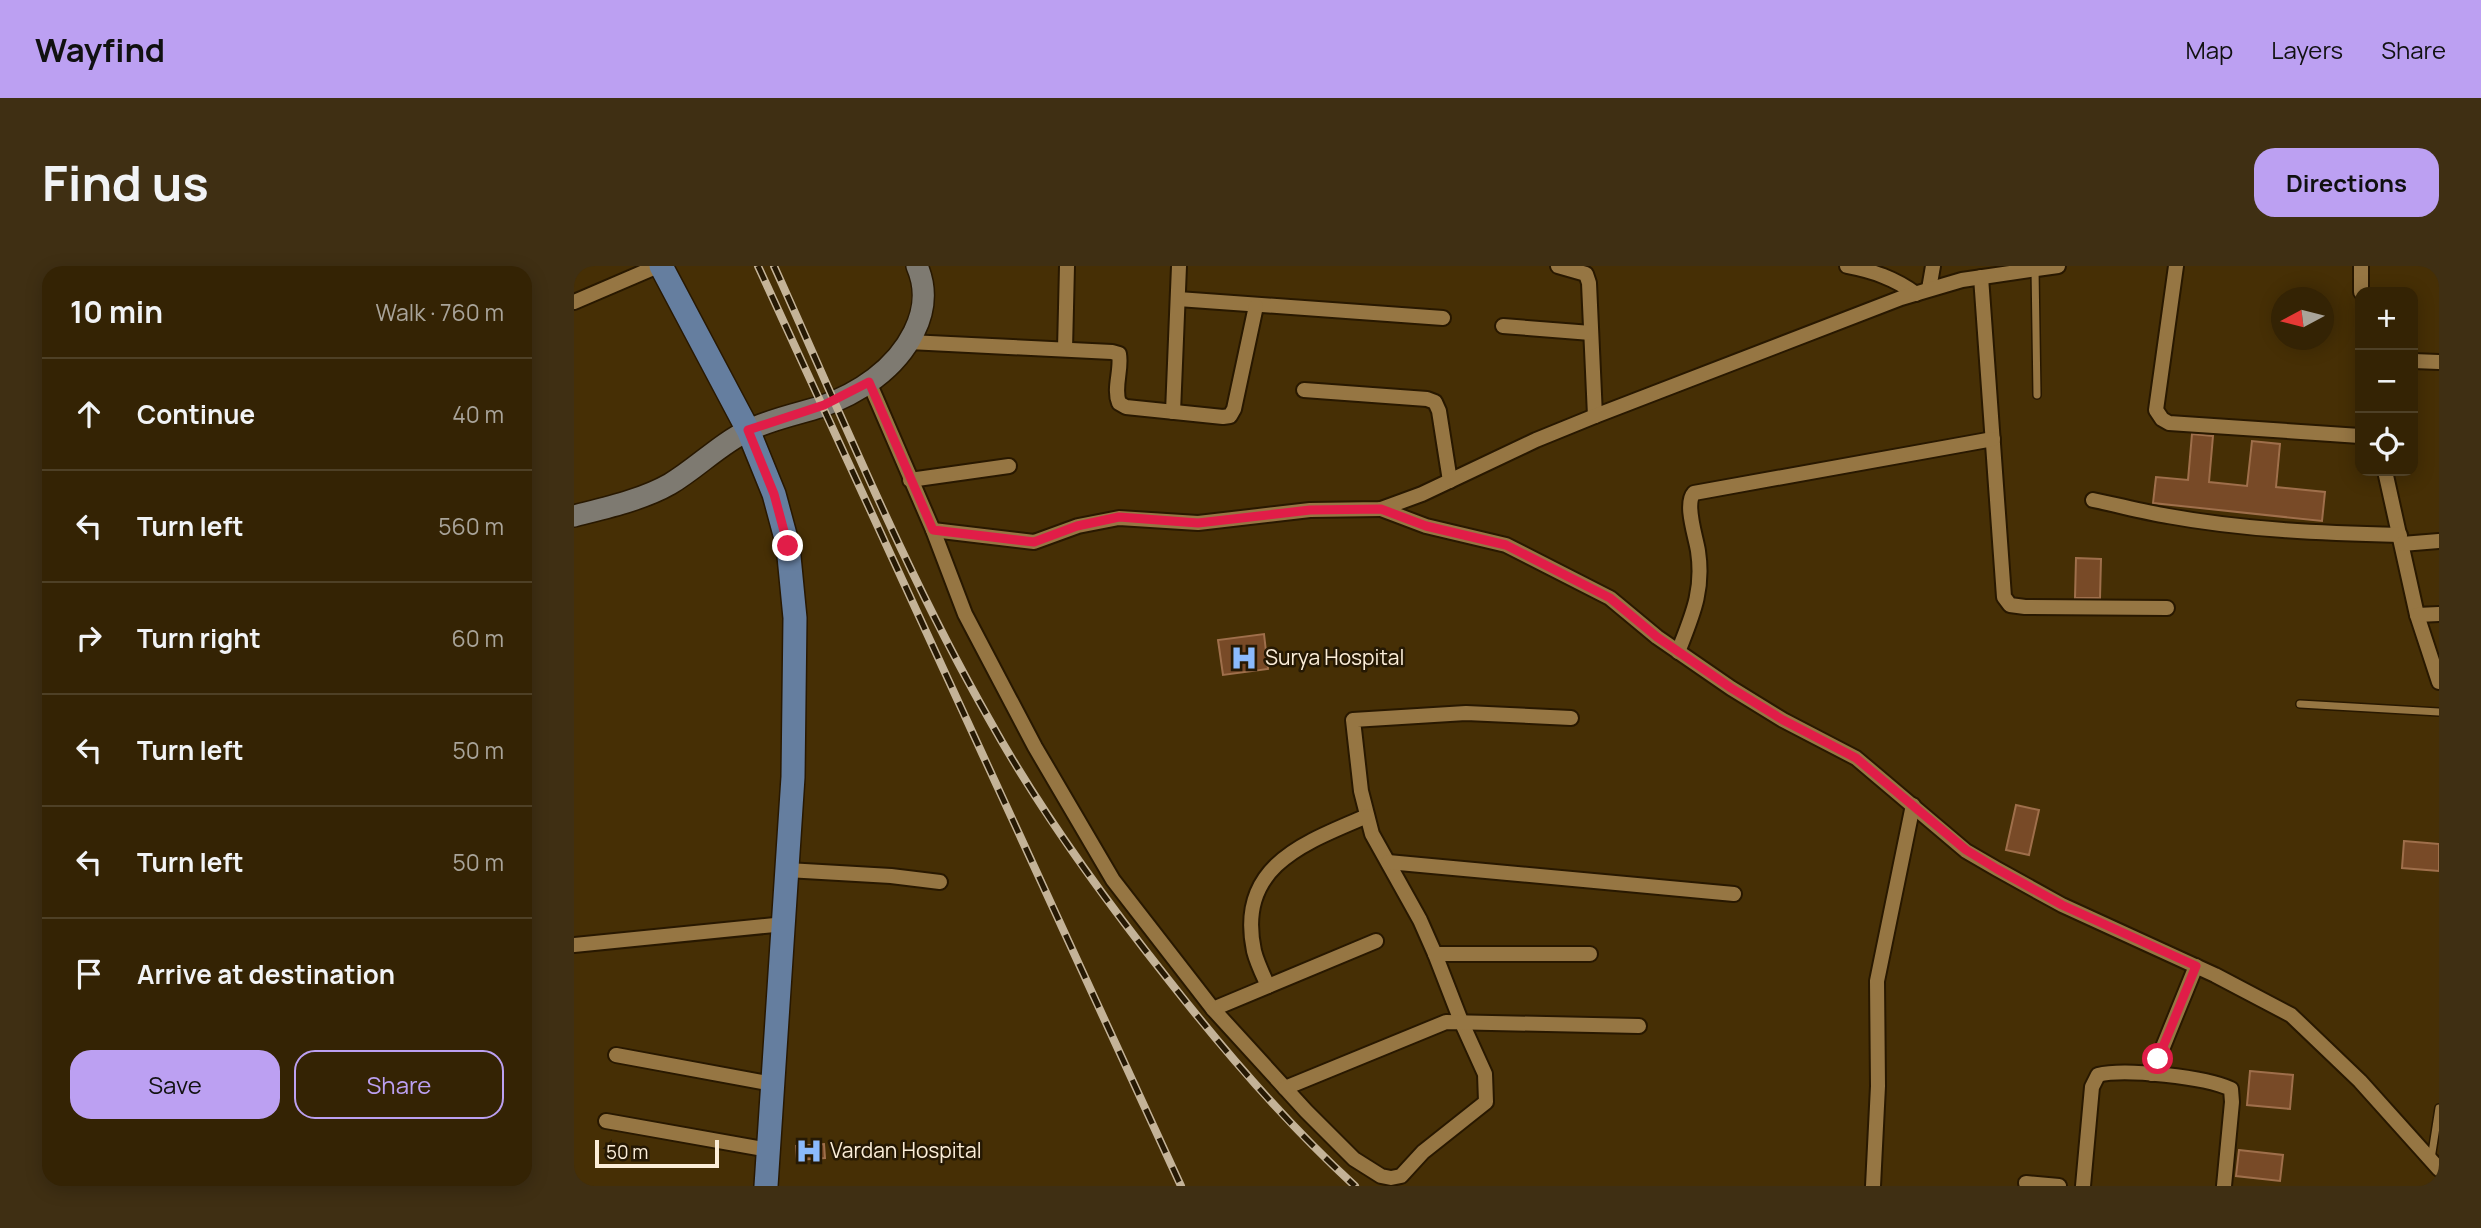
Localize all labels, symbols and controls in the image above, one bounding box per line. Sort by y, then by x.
text: Wayfind [35,27,165,72]
text: Map [2186,33,2233,66]
text: Layers [2271,33,2343,66]
text: Share [2381,33,2446,66]
button: Directions [2254,148,2439,217]
text: Find us [42,149,209,216]
north arrow [2271,287,2334,350]
map controls [2355,287,2418,476]
button: + [2355,287,2418,350]
text: 10 min [70,291,163,332]
text: Walk · 760 m [376,296,504,328]
button: − [2355,350,2418,413]
icon: ahead [70,395,108,433]
text: Continue [137,396,255,432]
text: 40 m [452,398,504,430]
button: locate [2355,413,2418,476]
icon: left [70,507,108,545]
text: Turn left [137,508,244,544]
text: 560 m [438,510,504,542]
route end [772,530,803,561]
icon: right [70,619,108,657]
text: Turn right [137,620,261,656]
text: 60 m [452,622,504,654]
hospital icon: Surya Hospital [1229,643,1259,673]
place label: Surya Hospital [1265,643,1404,671]
icon: left [70,731,108,769]
text: Turn left [137,732,244,768]
text: 50 m [453,734,504,766]
icon: left [70,843,108,881]
text: Turn left [137,844,244,880]
text: 50 m [453,846,504,878]
icon: arrive [70,955,108,993]
text: Arrive at destination [137,956,395,992]
route start [2142,1043,2173,1074]
button: Save [70,1050,280,1119]
button: Share [294,1050,504,1119]
hospital icon: Vardan Hospital [794,1136,824,1166]
place label: Vardan Hospital [830,1136,982,1164]
scale bar [595,1137,719,1169]
text: 50 m [606,1139,648,1165]

